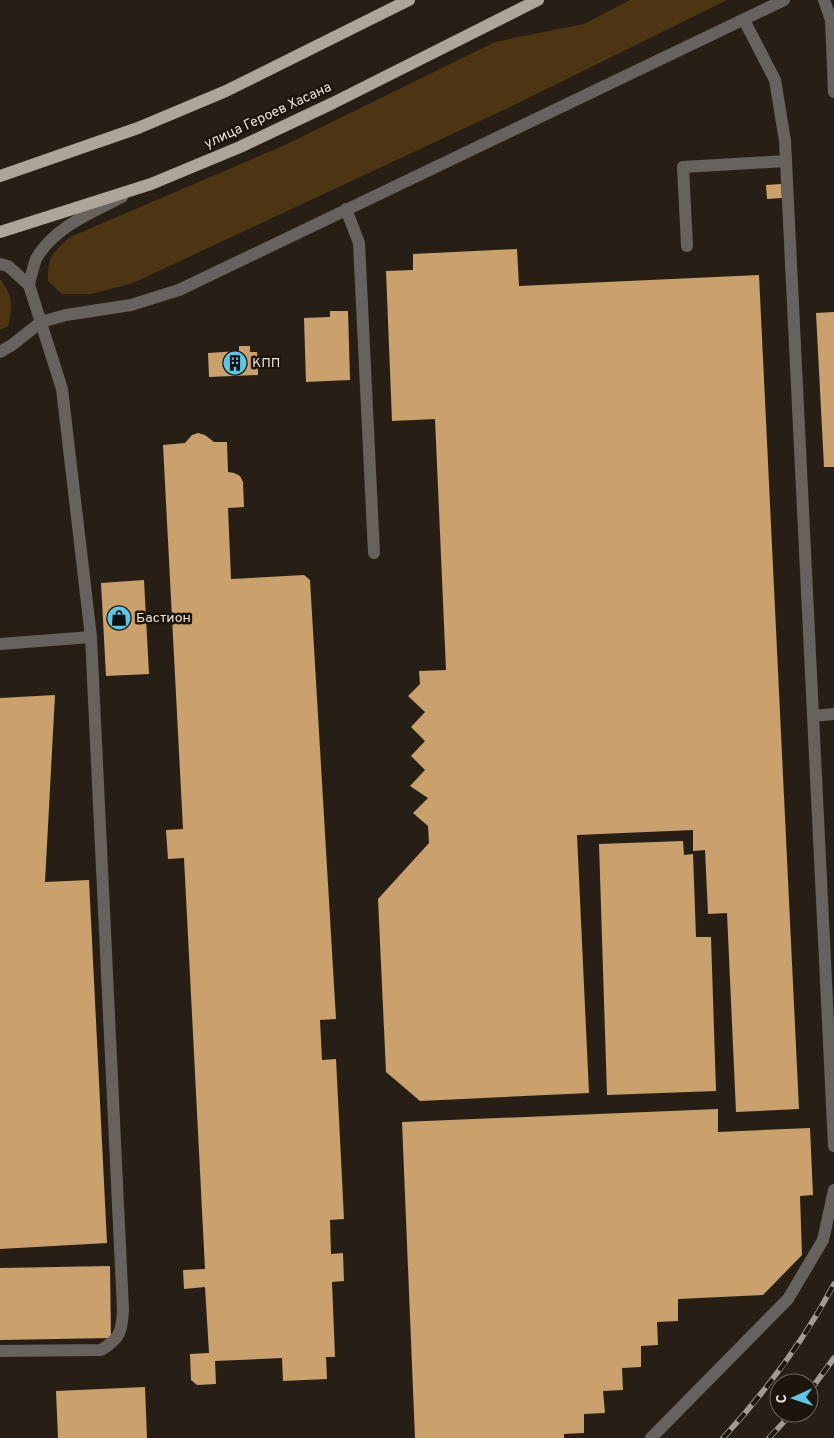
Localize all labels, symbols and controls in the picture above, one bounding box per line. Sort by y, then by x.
street label: улица Героев Хасана [202,79,334,153]
building icon: КПП [222,350,248,376]
place label: КПП [252,355,280,372]
shop icon: Бастион [106,605,132,631]
place label: Бастион [136,610,191,627]
north arrow [769,1373,819,1423]
text: С [774,1394,791,1404]

